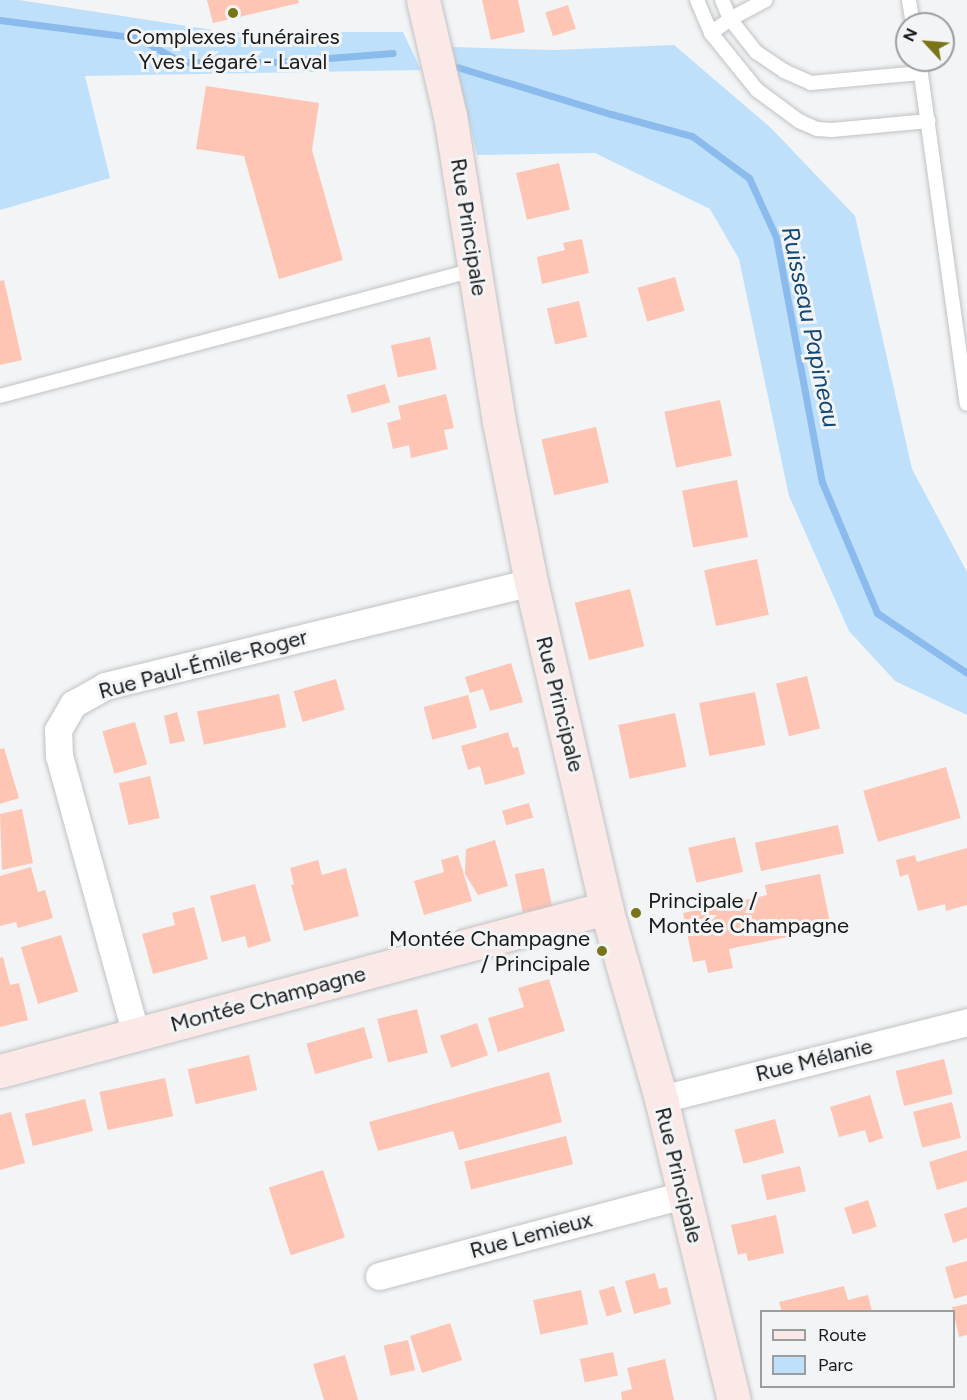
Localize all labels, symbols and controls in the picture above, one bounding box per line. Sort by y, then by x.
marker: Complexes funéraires Yves Légaré - Laval [226,6,240,20]
north arrow [895,12,955,72]
place label: Complexes funéraires Yves Légaré - Laval [126,23,340,74]
text: N [899,25,921,44]
street label: Rue Principale [445,156,493,298]
water label: Ruisseau Papineau [776,224,846,430]
street label: Rue Paul-Émile-Roger [96,623,310,705]
street label: Rue Principale [530,633,590,775]
place label: Principale / Montée Champagne [648,887,849,938]
marker: Principale / Montée Champagne [629,906,643,920]
place label: Montée Champagne / Principale [389,925,590,976]
marker: Montée Champagne / Principale [595,944,609,958]
street label: Montée Champagne [168,960,368,1038]
street label: Rue Mélanie [753,1033,875,1087]
street label: Rue Principale [649,1104,709,1246]
street label: Rue Lemieux [467,1206,595,1264]
legend [760,1310,955,1388]
text: Route [818,1324,866,1346]
text: Parc [818,1354,853,1376]

